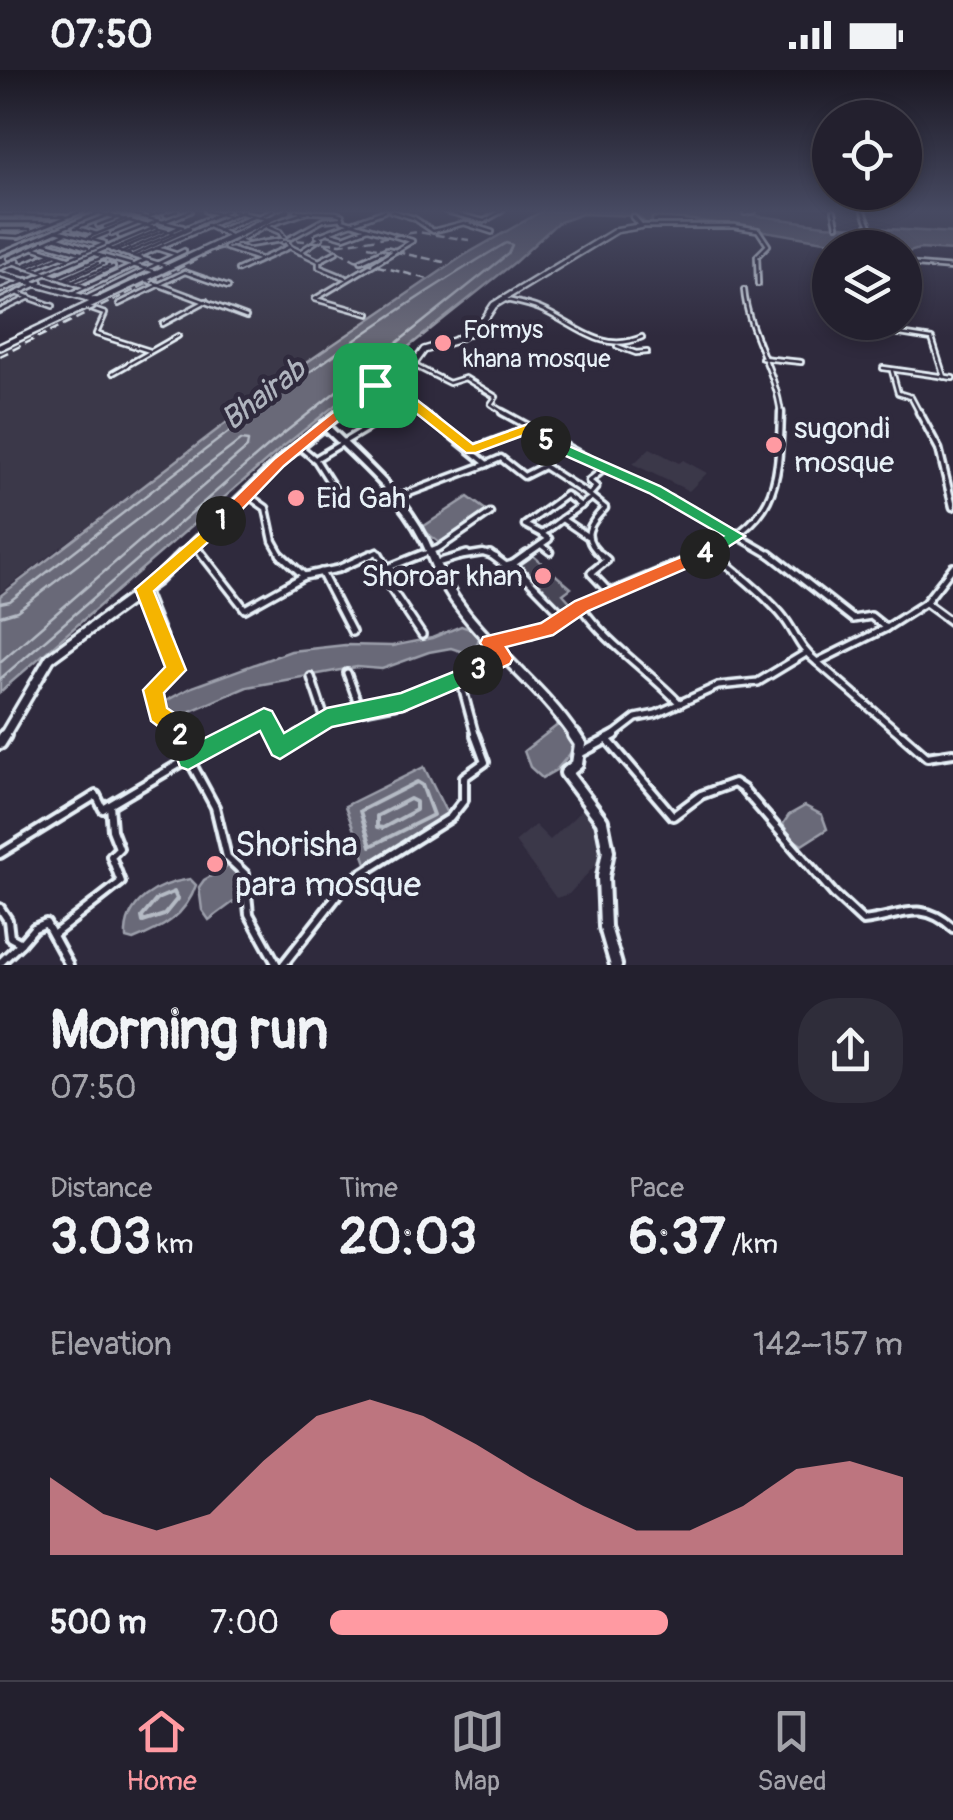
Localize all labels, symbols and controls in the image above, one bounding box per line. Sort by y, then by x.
text: 07:50 [50,11,153,59]
map controls [812,100,922,340]
button: locate [812,100,922,210]
button: layers [812,230,922,340]
place label: Formys khana mosque [463,315,611,375]
marker: Formys khana mosque [432,332,454,354]
pin [333,343,418,428]
water label: Bhairab [213,349,316,440]
icon: arrive [348,358,403,413]
place label: sugondi mosque [794,410,894,481]
pin: 5 [521,416,571,466]
text: 5 [538,423,554,458]
marker: sugondi mosque [763,434,785,456]
place label: Eid Gah [316,480,406,517]
marker: Eid Gah [285,487,307,509]
pin: 1 [196,496,246,546]
text: 1 [216,503,226,538]
pin: 4 [680,529,730,579]
text: 4 [697,536,713,571]
place label: Shoroar khan [361,558,523,595]
marker: Shoroar khan [532,565,554,587]
pin: 3 [453,645,503,695]
text: 3 [470,652,486,687]
pin: 2 [155,711,205,761]
text: 2 [172,718,188,753]
place label: Shorisha para mosque [235,823,421,907]
marker: Shorisha para mosque [204,853,226,875]
text: Morning run [50,996,328,1065]
button: share [798,998,903,1103]
text: 07:50 [50,1068,137,1108]
text: Distance [50,1171,152,1206]
text: Time [339,1171,398,1206]
text: Pace [629,1171,684,1206]
text: 3.03 [50,1206,151,1269]
text: 20:03 [339,1206,477,1269]
text: 6:37 [629,1206,725,1269]
text: km [151,1227,194,1262]
text: /km [725,1227,778,1262]
text: Elevation [50,1325,172,1365]
text: 142–157 m [753,1325,903,1365]
text: 500 m [50,1603,146,1643]
text: 7:00 [210,1603,279,1643]
tab: Home [126,1704,197,1799]
tab: Map [450,1704,505,1799]
tab: Saved [757,1704,827,1799]

